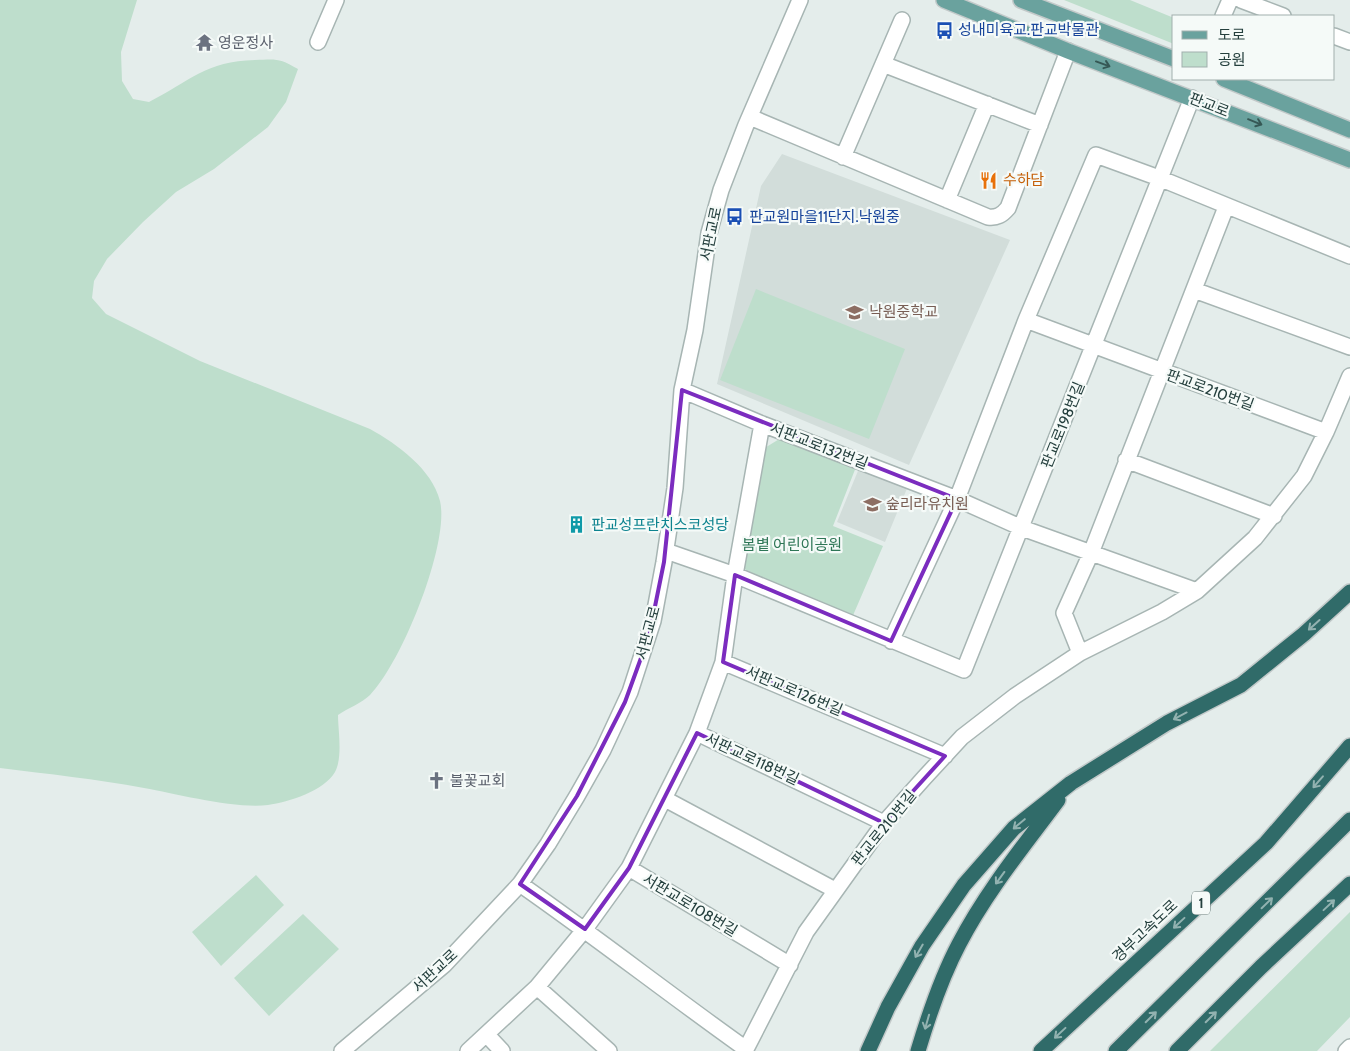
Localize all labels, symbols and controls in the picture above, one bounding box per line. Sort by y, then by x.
legend [1172,15,1335,80]
bus stop icon: 성내미육교.판교박물관 [934,20,954,40]
place label: 성내미육교.판교박물관 [958,21,1099,39]
text: 도로 [1218,26,1246,44]
temple icon: 영운정사 [194,33,214,53]
place label: 영운정사 [218,34,273,52]
text: 공원 [1218,51,1246,69]
one-way arrow [1095,60,1110,69]
street label: 판교로 [1186,89,1232,121]
one-way arrow [1247,118,1262,128]
restaurant icon: 수하담 [979,170,999,190]
place label: 수하담 [1003,171,1045,189]
street label: 서판교로 [696,205,726,263]
bus stop icon: 판교원마을11단지.낙원중 [725,207,745,227]
place label: 판교원마을11단지.낙원중 [749,208,900,226]
school or university icon: 낙원중학교 [845,302,865,322]
place label: 낙원중학교 [869,303,938,321]
street label: 판교로210번길 [1164,366,1256,414]
street label: 판교로198번길 [1038,379,1088,471]
street label: 서판교로132번길 [767,419,871,473]
school or university icon: 숲리라유치원 [862,494,882,514]
place label: 숲리라유치원 [886,495,969,513]
building icon: 판교성프란치스코성당 [567,515,587,535]
place label: 판교성프란치스코성당 [591,516,729,534]
park label: 봄볕 어린이공원 [742,536,842,554]
street label: 서판교로 [632,604,664,662]
one-way arrow [1307,619,1320,631]
street label: 서판교로126번길 [743,662,845,720]
one-way arrow [1174,712,1188,722]
street label: 서판교로118번길 [702,729,802,789]
church icon: 불꽃교회 [426,771,446,791]
place label: 불꽃교회 [450,772,505,790]
one-way arrow [1312,776,1324,789]
street label: 판교로210번길 [848,786,920,870]
one-way arrow [1013,818,1026,830]
street label: 서판교로108번길 [639,870,741,940]
one-way arrow [995,871,1005,885]
road number: 1 [1192,891,1210,914]
street label: 경부고속도로 [1109,896,1181,966]
one-way arrow [1261,897,1273,909]
one-way arrow [1322,899,1335,910]
one-way arrow [1173,917,1186,929]
one-way arrow [913,943,923,958]
street label: 서판교로 [409,946,461,996]
one-way arrow [1205,1010,1217,1023]
one-way arrow [1145,1011,1157,1023]
one-way arrow [921,1014,931,1030]
one-way arrow [1054,1027,1067,1039]

